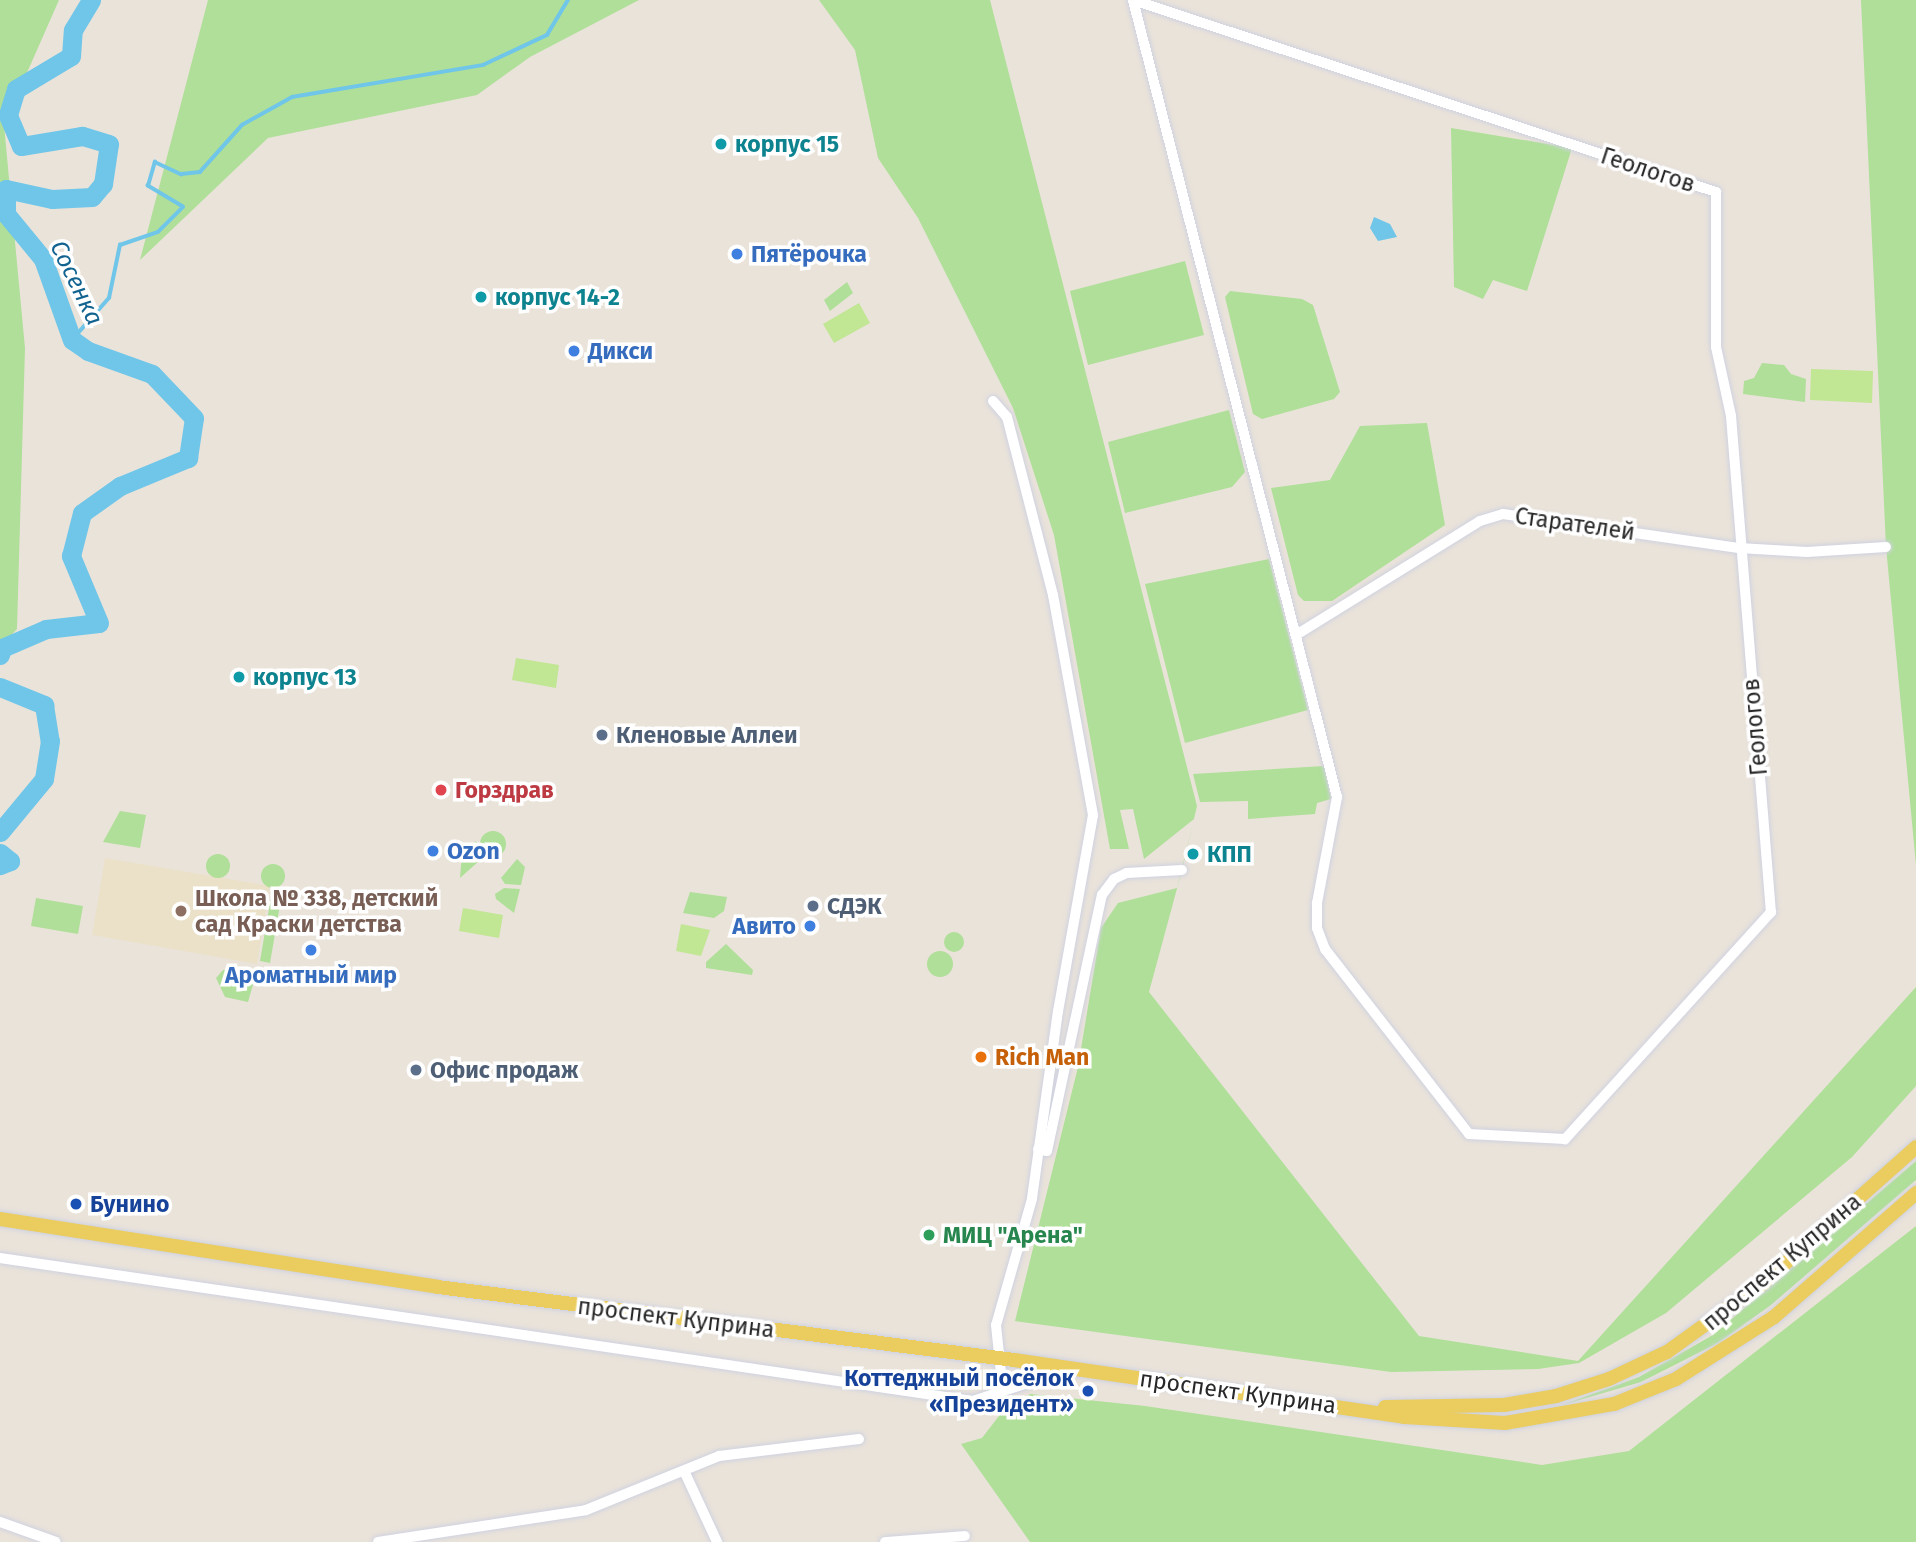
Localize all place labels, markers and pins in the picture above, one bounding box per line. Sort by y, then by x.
place label: корпус 15 [735,130,839,158]
marker: корпус 15 [713,136,729,152]
place label: Пятёрочка [751,240,867,268]
marker: Пятёрочка [729,246,745,262]
place label: корпус 14-2 [495,283,620,311]
marker: корпус 14-2 [473,289,489,305]
place label: Дикси [588,337,653,365]
marker: Дикси [566,343,582,359]
place label: корпус 13 [253,663,357,691]
marker: корпус 13 [231,669,247,685]
place label: Кленовые Аллеи [616,721,798,749]
marker: Кленовые Аллеи [594,727,610,743]
place label: Горздрав [455,776,554,804]
marker: Горздрав [433,782,449,798]
place label: Ozon [447,837,500,865]
place label: КПП [1207,840,1252,868]
marker: Ozon [425,843,441,859]
marker: КПП [1185,846,1201,862]
place label: Школа № 338, детский сад Краски детства [195,884,438,938]
place label: СДЭК [827,892,881,920]
marker: СДЭК [805,898,821,914]
marker: Школа № 338, детский сад Краски детства [173,903,189,919]
place label: Авито [732,912,796,940]
marker: Авито [802,918,818,934]
marker: Ароматный мир [303,942,319,958]
place label: Ароматный мир [225,961,397,989]
place label: Rich Man [995,1043,1089,1071]
marker: Rich Man [973,1049,989,1065]
place label: Офис продаж [430,1056,578,1084]
marker: Офис продаж [408,1062,424,1078]
place label: Бунино [90,1190,169,1218]
marker: Бунино [68,1196,84,1212]
place label: МИЦ "Арена" [943,1221,1083,1249]
marker: МИЦ "Арена" [921,1227,937,1243]
place label: Коттеджный посёлок «Президент» [844,1364,1074,1418]
marker: Коттеджный посёлок «Президент» [1080,1383,1096,1399]

